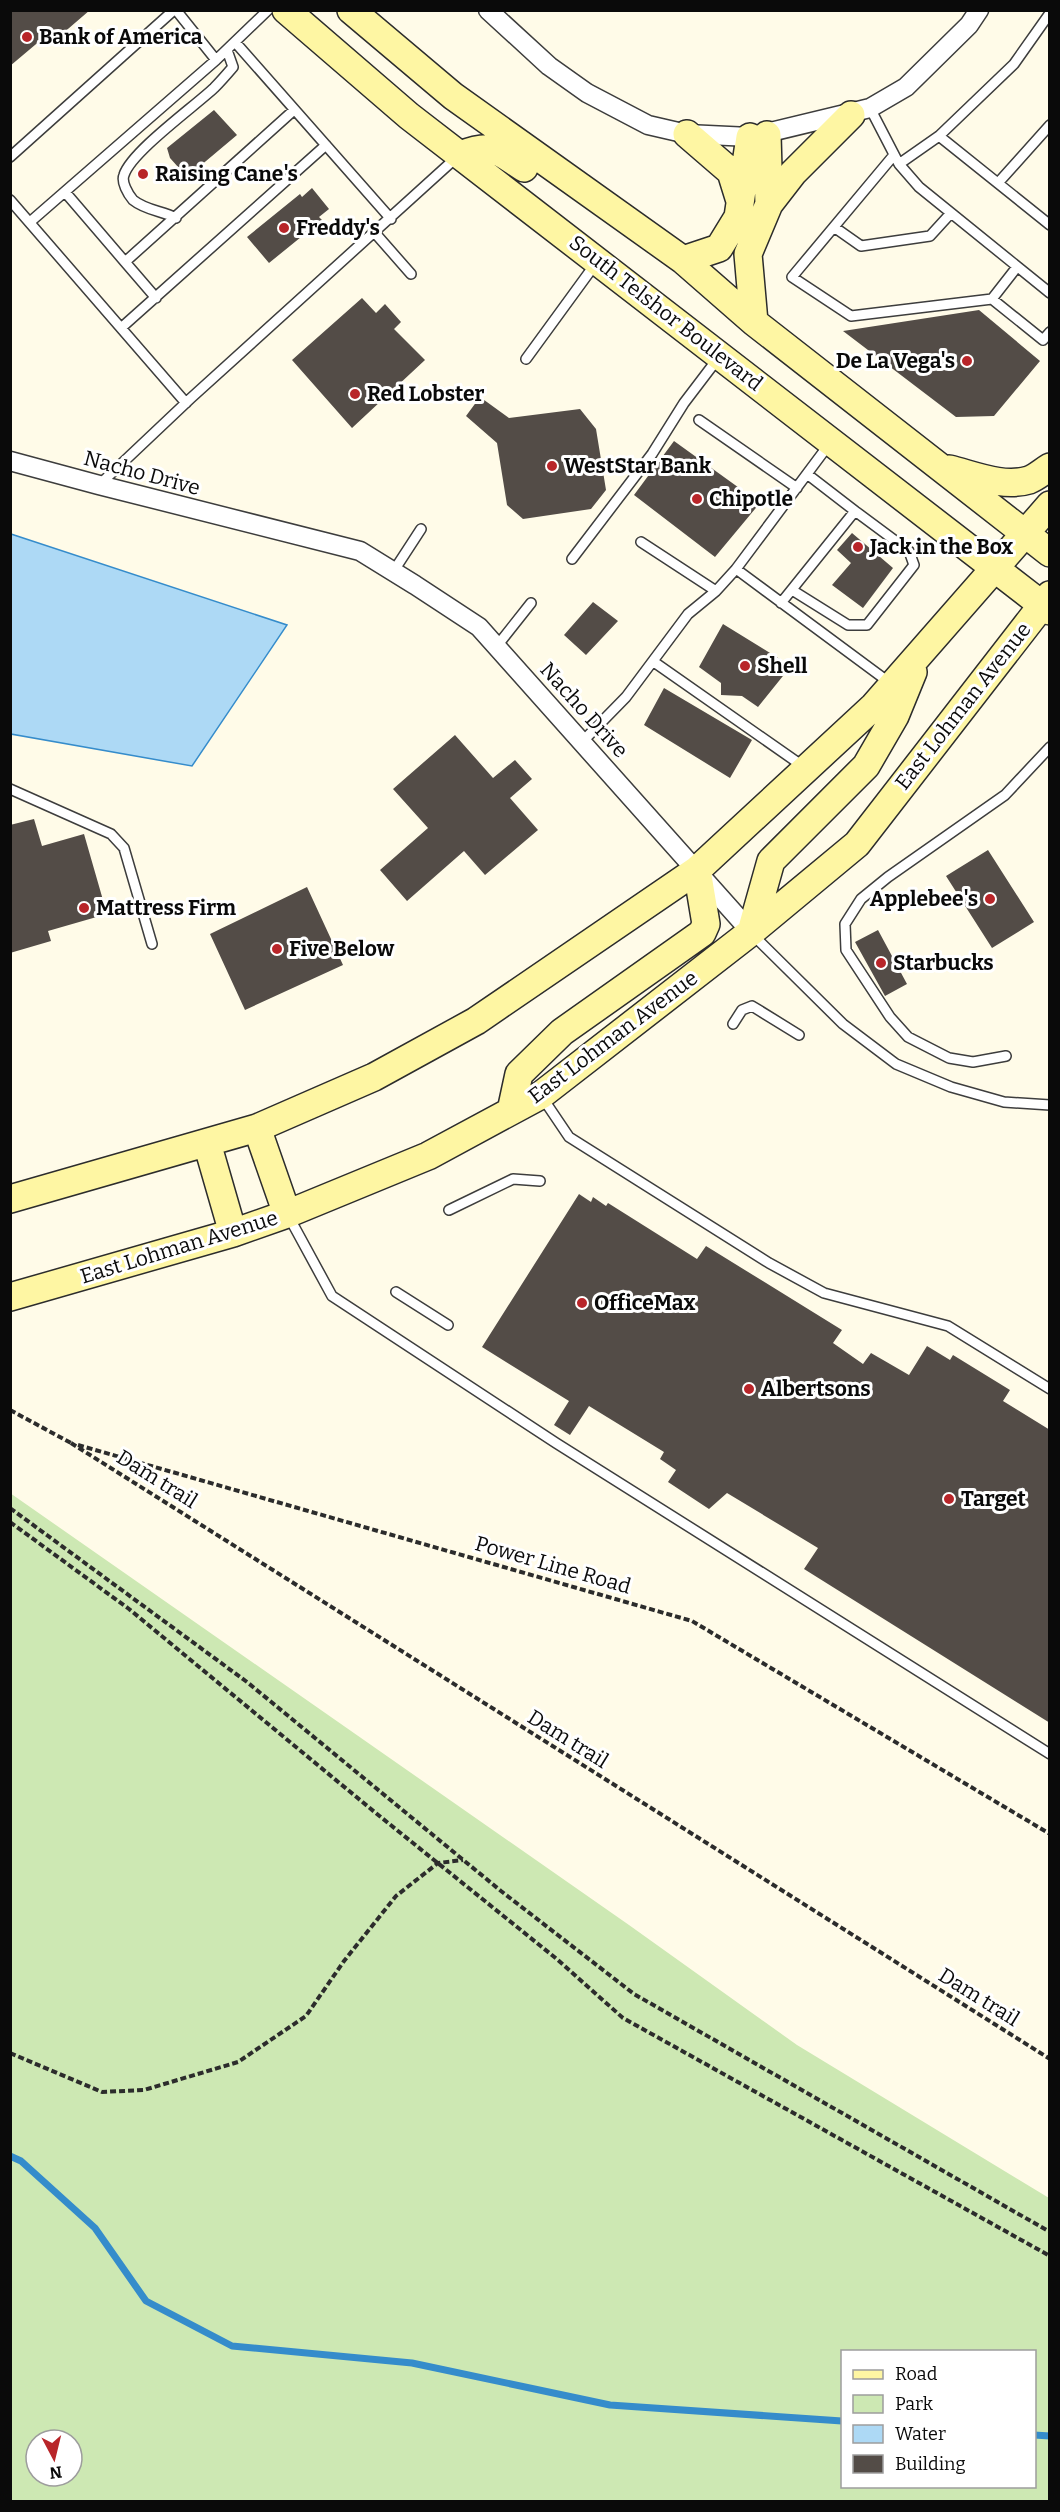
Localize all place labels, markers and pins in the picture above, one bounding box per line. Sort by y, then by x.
place label: Bank of America [39,24,203,50]
marker: Bank of America [20,30,34,44]
place label: Raising Cane's [155,161,298,187]
marker: Raising Cane's [136,167,150,181]
place label: Freddy's [296,215,380,241]
marker: Freddy's [277,221,291,235]
place label: De La Vega's [836,348,955,374]
marker: De La Vega's [960,354,974,368]
place label: Red Lobster [367,381,485,407]
marker: Red Lobster [348,387,362,401]
place label: WestStar Bank [564,453,712,479]
marker: WestStar Bank [545,459,559,473]
place label: Chipotle [709,486,793,512]
marker: Chipotle [690,492,704,506]
place label: Jack in the Box [869,534,1013,560]
marker: Jack in the Box [851,540,865,554]
place label: Shell [757,653,808,679]
marker: Shell [738,659,752,673]
place label: Applebee's [870,886,978,912]
marker: Applebee's [983,892,997,906]
place label: Mattress Firm [96,895,236,921]
marker: Mattress Firm [77,901,91,915]
place label: Five Below [289,936,395,962]
marker: Five Below [270,942,284,956]
place label: Starbucks [893,950,994,976]
marker: Starbucks [874,956,888,970]
place label: OfficeMax [594,1290,696,1316]
marker: OfficeMax [575,1296,589,1310]
place label: Albertsons [761,1376,871,1402]
marker: Albertsons [742,1382,756,1396]
place label: Target [961,1486,1027,1512]
marker: Target [942,1492,956,1506]

